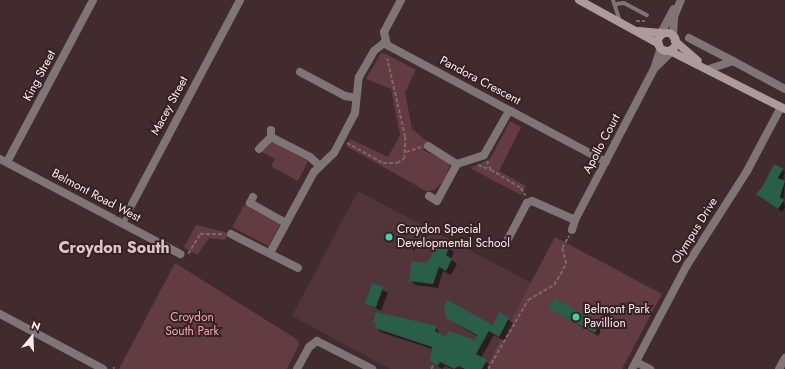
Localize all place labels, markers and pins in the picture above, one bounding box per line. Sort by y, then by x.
place label: Croydon Special Developmental School [397,223,510,251]
marker: Croydon Special Developmental School [384,232,394,242]
place label: Belmont Park Pavillion [584,303,650,331]
marker: Belmont Park Pavillion [571,312,581,322]

